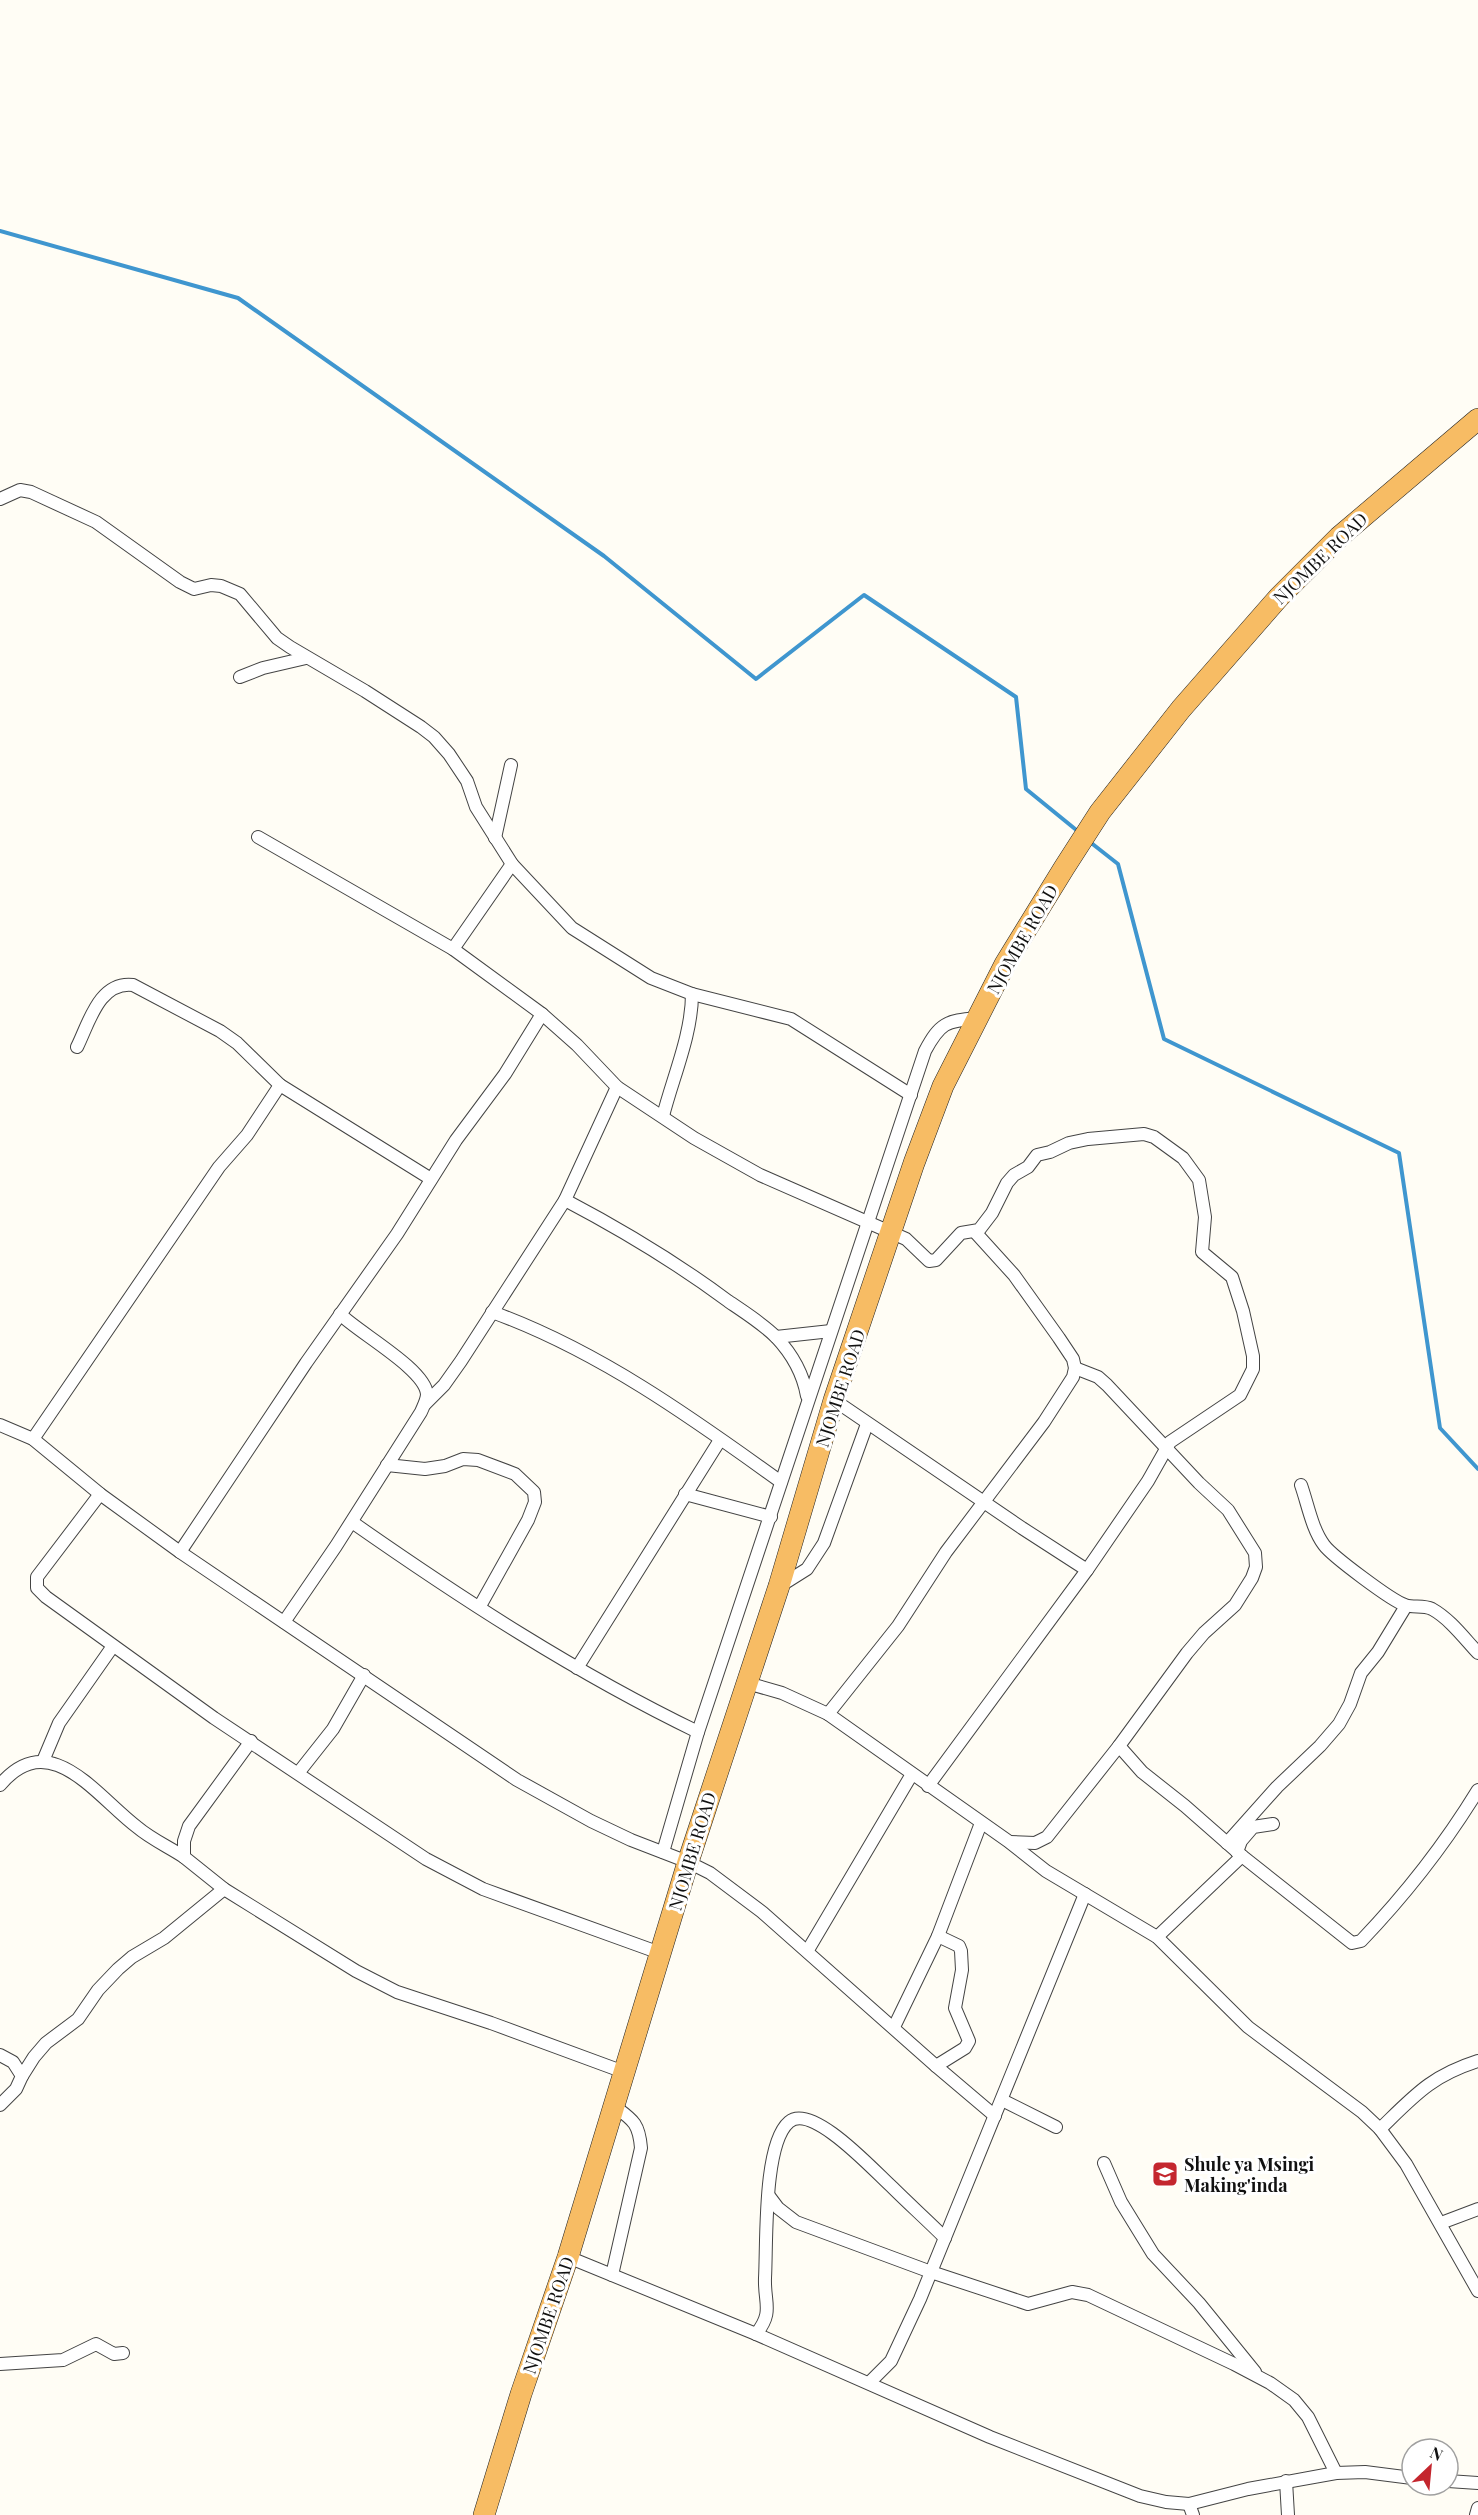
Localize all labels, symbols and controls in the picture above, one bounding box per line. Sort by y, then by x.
street label: NJOMBE ROAD [1268,507,1372,609]
street label: NJOMBE ROAD [981,880,1063,998]
street label: NJOMBE ROAD [810,1326,870,1450]
street label: NJOMBE ROAD [663,1789,721,1913]
place label: Shule ya Msingi Making'inda [1184,2152,1314,2197]
school or university icon: Shule ya Msingi Making'inda [1150,2159,1180,2189]
street label: NJOMBE ROAD [517,2253,579,2377]
north arrow [1400,2437,1460,2497]
text: N [1427,2441,1447,2465]

